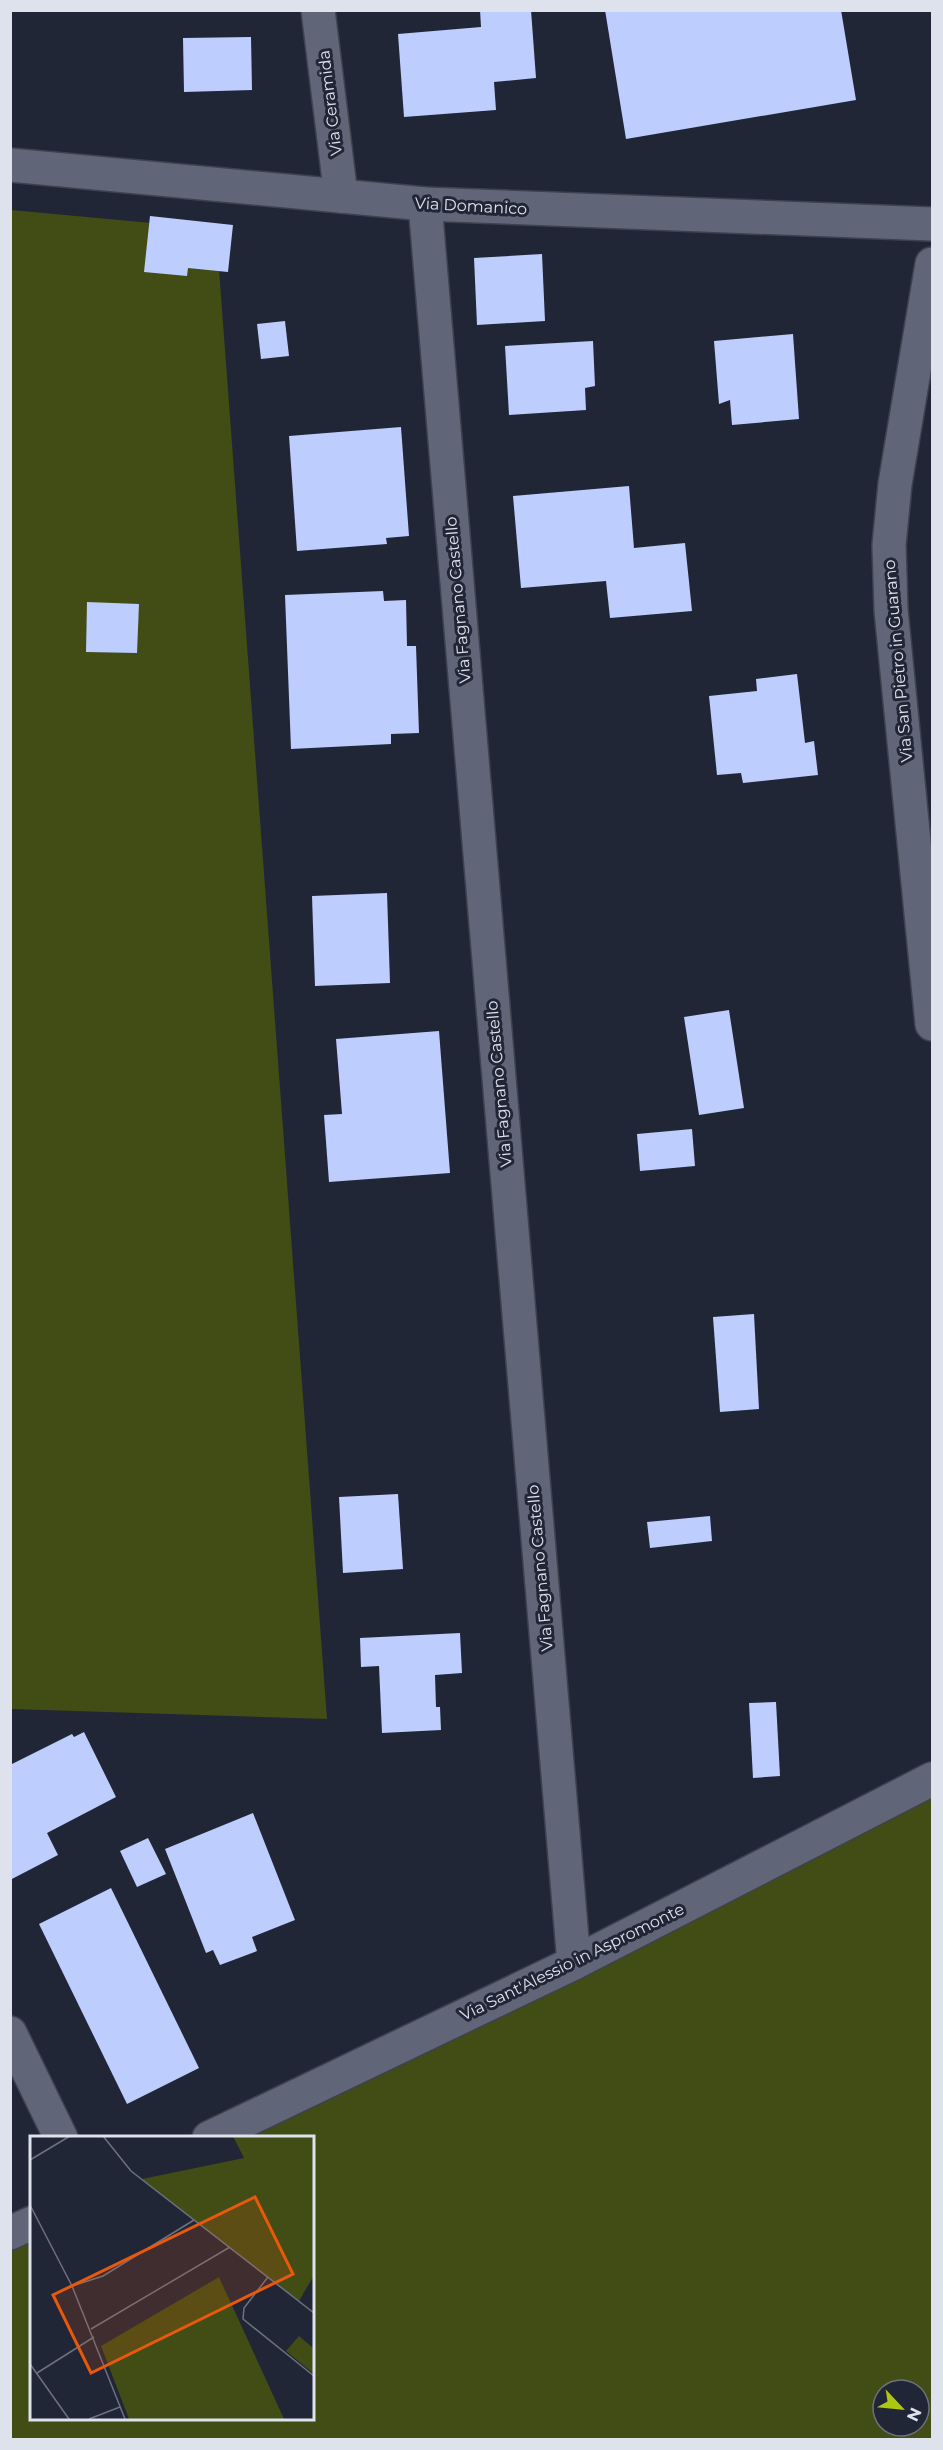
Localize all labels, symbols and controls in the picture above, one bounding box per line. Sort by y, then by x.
street label: Via Ceramida [314,49,346,157]
street label: Via Domanico [414,194,528,218]
street label: Via Fagnano Castello [441,516,475,684]
street label: Via San Pietro in Guarano [880,559,916,763]
street label: Via Fagnano Castello [482,1000,516,1168]
street label: Via Fagnano Castello [523,1484,557,1652]
street label: Via Sant'Alessio in Aspromonte [457,1899,687,2025]
inset map [30,2136,314,2420]
north arrow [871,2378,931,2438]
text: N [903,2404,925,2424]

